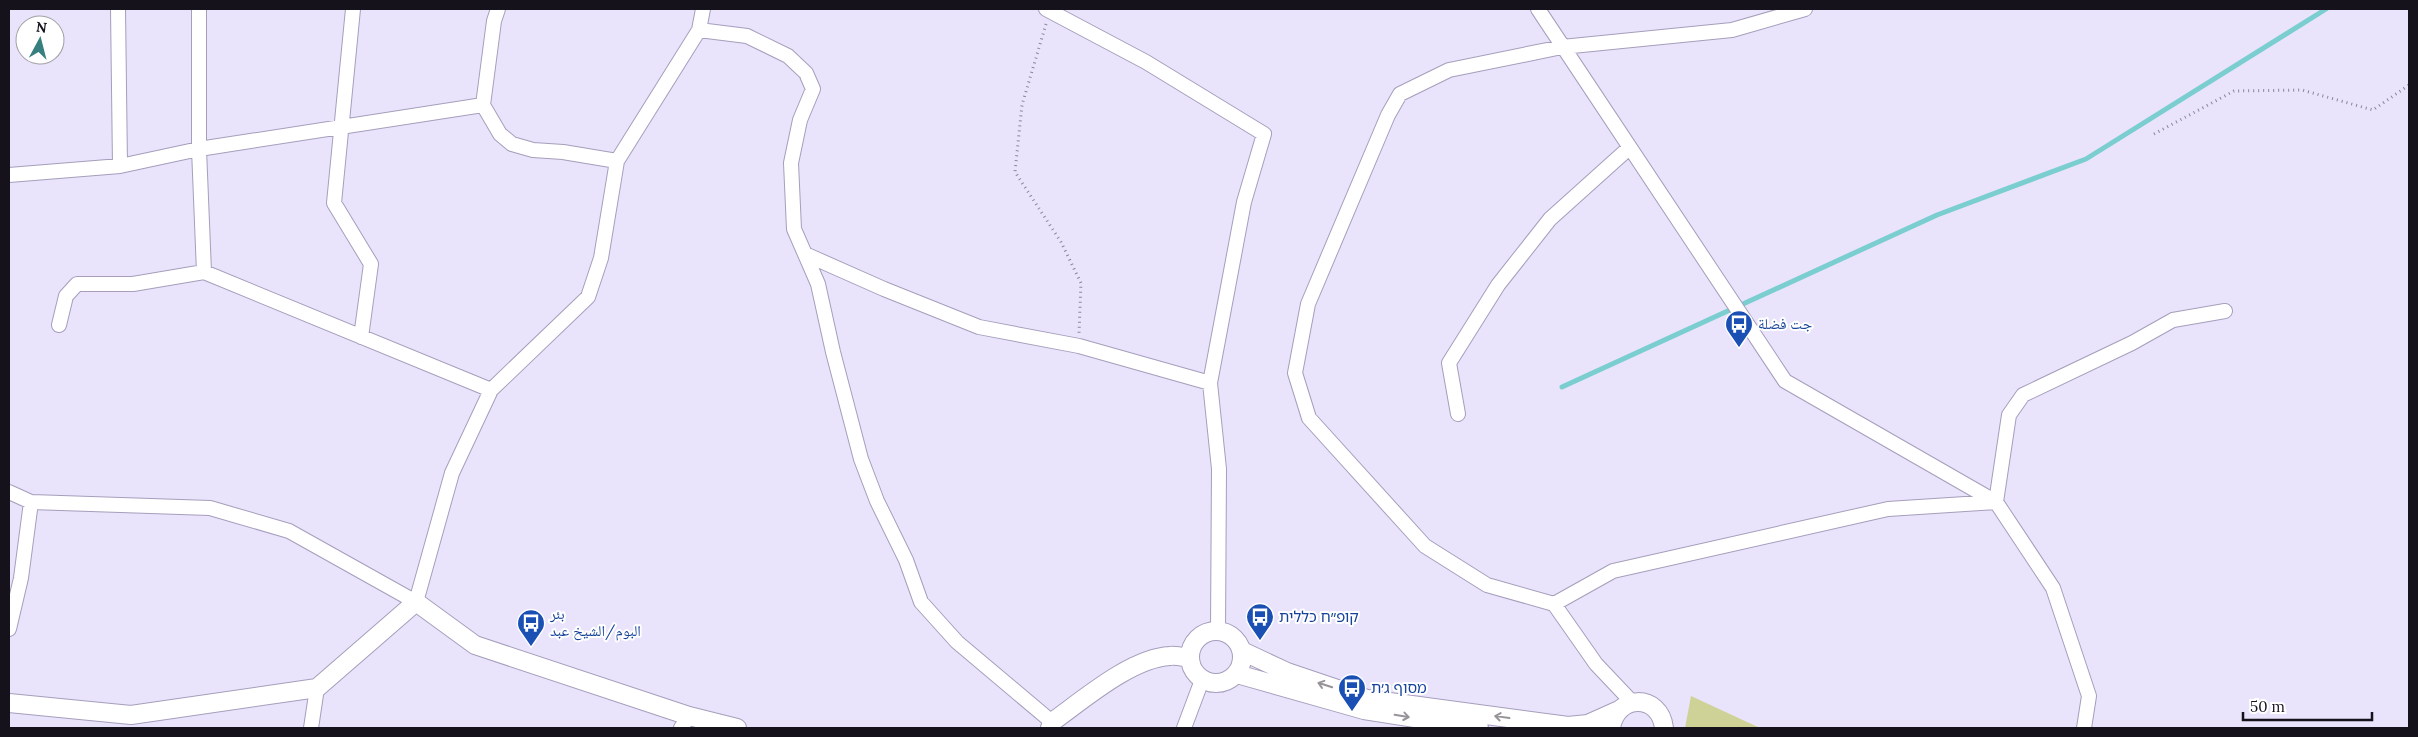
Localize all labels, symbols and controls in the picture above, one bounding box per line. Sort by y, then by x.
north arrow [15,15,65,65]
text: N [35,18,48,37]
bus stop icon: جت فضلة [1724,309,1754,348]
place label: جت فضلة [1758,314,1813,333]
bus stop icon: קופ״ח כללית [1245,602,1275,641]
place label: بئر البوم/الشيخ عبد [549,604,641,641]
place label: קופ״ח כללית [1279,607,1359,626]
bus stop icon: بئر البوم/الشيخ عبد [516,608,546,647]
bus stop icon: מסוף ג׳ת [1337,673,1367,712]
place label: מסוף ג׳ת [1371,678,1427,697]
one-way arrow [1318,680,1333,689]
scale bar [2243,690,2372,722]
text: 50 m [2250,697,2285,716]
one-way arrow [1394,712,1410,722]
one-way arrow [1494,712,1510,722]

